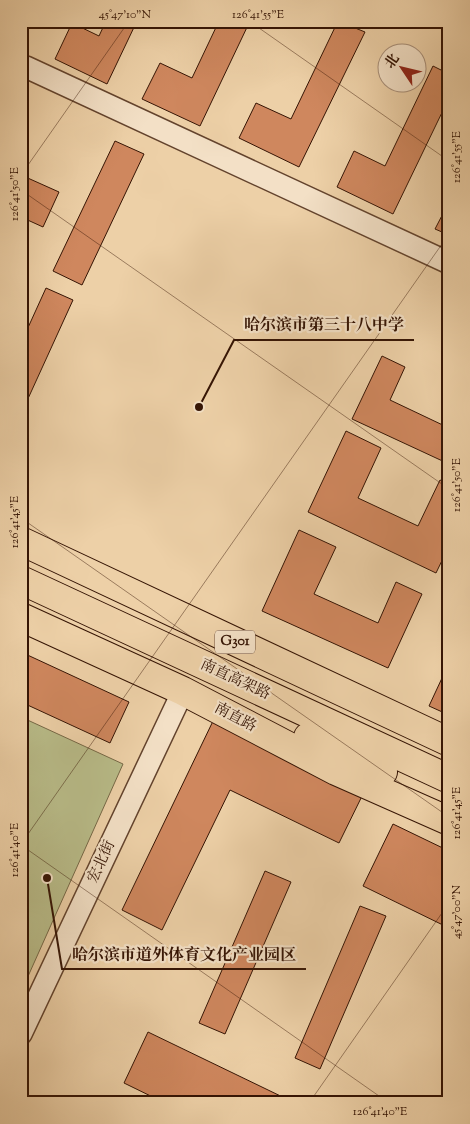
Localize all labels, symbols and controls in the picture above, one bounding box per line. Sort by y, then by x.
text: 45°47'10"N [99,6,152,24]
text: 126°41'55"E [232,6,285,24]
north arrow [378,42,428,92]
text: 北 [381,50,405,73]
text: 126°41'55"E [448,130,466,183]
text: 126°41'50"E [6,166,24,221]
callout: 哈尔滨市第三十八中学 [234,309,414,340]
text: 哈尔滨市第三十八中学 [244,315,404,338]
text: 126°41'50"E [448,457,466,512]
text: 126°41'45"E [6,495,24,548]
road number: G301 [215,630,255,654]
street label: 南直高架路 [197,655,273,705]
street label: 南直路 [210,698,260,738]
text: 126°41'45"E [448,786,466,839]
text: 126°41'40"E [6,822,24,877]
street label: 宏北街 [83,837,121,887]
text: 45°47'00"N [448,885,466,939]
callout: 哈尔滨市道外体育文化产业园区 [62,938,306,969]
text: 哈尔滨市道外体育文化产业园区 [72,945,296,968]
text: 126°41'40"E [353,1103,408,1121]

